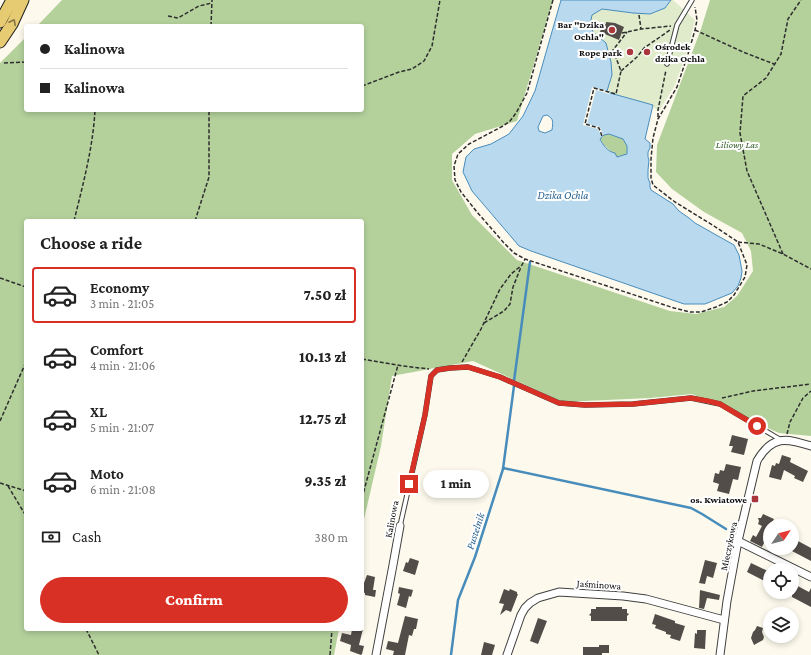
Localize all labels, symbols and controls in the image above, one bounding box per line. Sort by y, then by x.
one-way arrow [8,18,16,26]
place label: Bar "Dzika Ochla" [557,19,604,42]
marker: Bar "Dzika Ochla" [607,25,617,35]
text: Kalinowa [64,41,125,57]
place label: Ośrodek dzika Ochla [655,41,705,64]
place label: Rope park [579,47,623,58]
marker: Rope park [625,47,635,57]
marker: Ośrodek dzika Ochla [642,47,652,57]
text: Kalinowa [64,80,125,96]
park label: Liliowy Las [716,139,759,150]
water label: Dzika Ochla [538,189,588,201]
text: Choose a ride [40,233,142,253]
icon: car [42,277,78,313]
text: Economy [90,280,149,296]
text: 7.50 zł [304,287,346,303]
text: 3 min · 21:05 [90,296,154,311]
icon: car [42,339,78,375]
text: Comfort [90,342,144,358]
text: 10.13 zł [299,349,346,365]
text: 4 min · 21:06 [90,358,155,373]
icon: car [42,401,78,437]
text: XL [90,404,107,420]
text: 12.75 zł [299,411,346,427]
route start [748,417,766,435]
text: 5 min · 21:07 [90,420,154,435]
icon: car [42,463,78,499]
text: Moto [90,466,124,482]
callout: 1 min [423,470,489,498]
text: 9.35 zł [304,473,346,489]
route end [400,475,418,493]
text: 1 min [441,476,471,491]
text: 6 min · 21:08 [90,482,156,497]
place label: os. Kwiatowe [690,494,747,505]
marker: os. Kwiatowe [750,494,760,504]
street label: Kalinowa [382,499,401,539]
water label: Pustelnik [463,510,487,551]
north arrow [763,519,799,555]
map controls [763,519,799,643]
street label: Mieczykowa [718,520,739,572]
icon: cash [40,526,62,548]
text: Cash [72,529,102,545]
text: 380 m [315,530,348,545]
button: locate [763,563,799,599]
button: Confirm [40,577,348,623]
street label: Jaśminowa [575,577,622,592]
button: layers [763,607,799,643]

